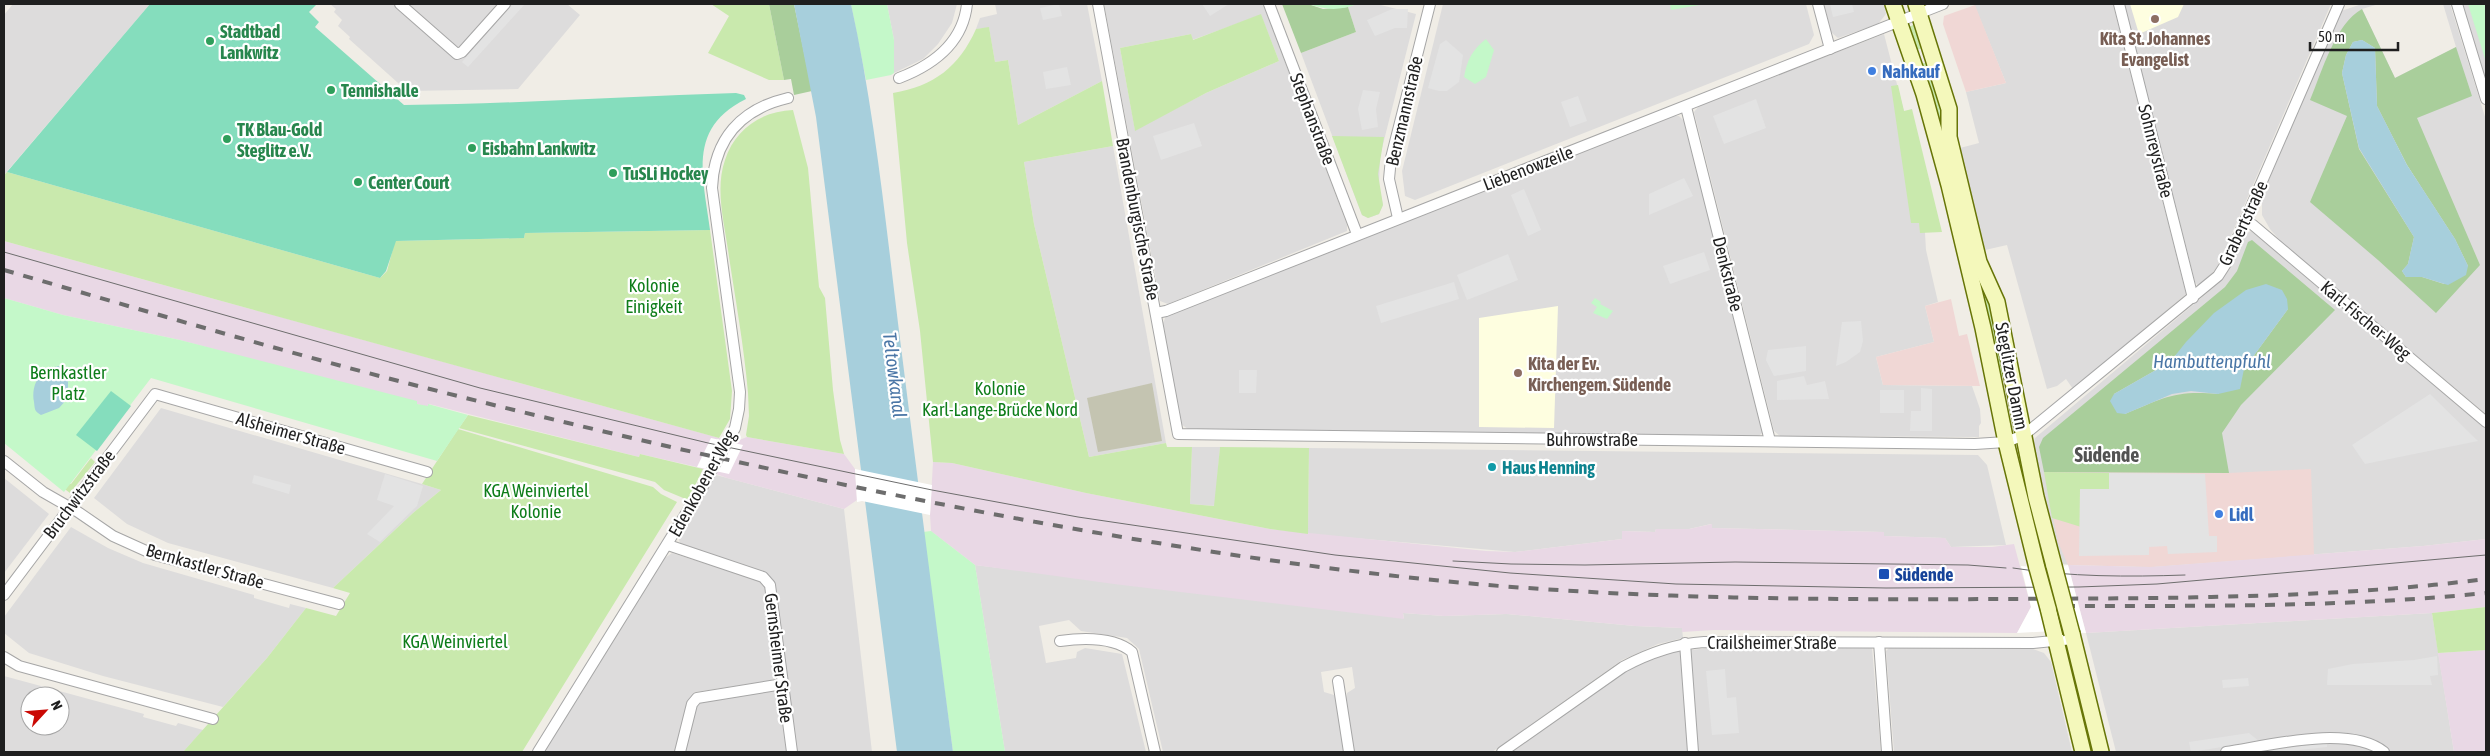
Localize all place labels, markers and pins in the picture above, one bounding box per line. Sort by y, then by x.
marker: Kita St. Johannes Evangelist [2149,13,2161,25]
place label: Stadtbad Lankwitz [220,21,280,63]
place label: Kita St. Johannes Evangelist [2100,28,2211,70]
marker: Stadtbad Lankwitz [204,35,216,47]
place label: Nahkauf [1882,61,1941,82]
marker: Nahkauf [1866,65,1878,77]
place label: Tennishalle [341,80,419,101]
marker: Tennishalle [325,84,337,96]
place label: TK Blau-Gold Steglitz e.V. [237,119,322,161]
marker: TK Blau-Gold Steglitz e.V. [221,133,233,145]
place label: Eisbahn Lankwitz [482,138,596,159]
marker: Eisbahn Lankwitz [466,142,478,154]
place label: TuSLi Hockey [623,163,709,184]
marker: TuSLi Hockey [607,167,619,179]
place label: Center Court [368,172,450,193]
marker: Center Court [352,176,364,188]
place label: Kita der Ev. Kirchengem. Südende [1528,353,1671,395]
marker: Kita der Ev. Kirchengem. Südende [1512,367,1524,379]
place label: Haus Henning [1502,457,1595,478]
marker: Haus Henning [1486,461,1498,473]
place label: Lidl [2229,504,2254,525]
marker: Lidl [2213,508,2225,520]
place label: Südende [1895,564,1953,585]
marker: Südende [1877,567,1891,581]

